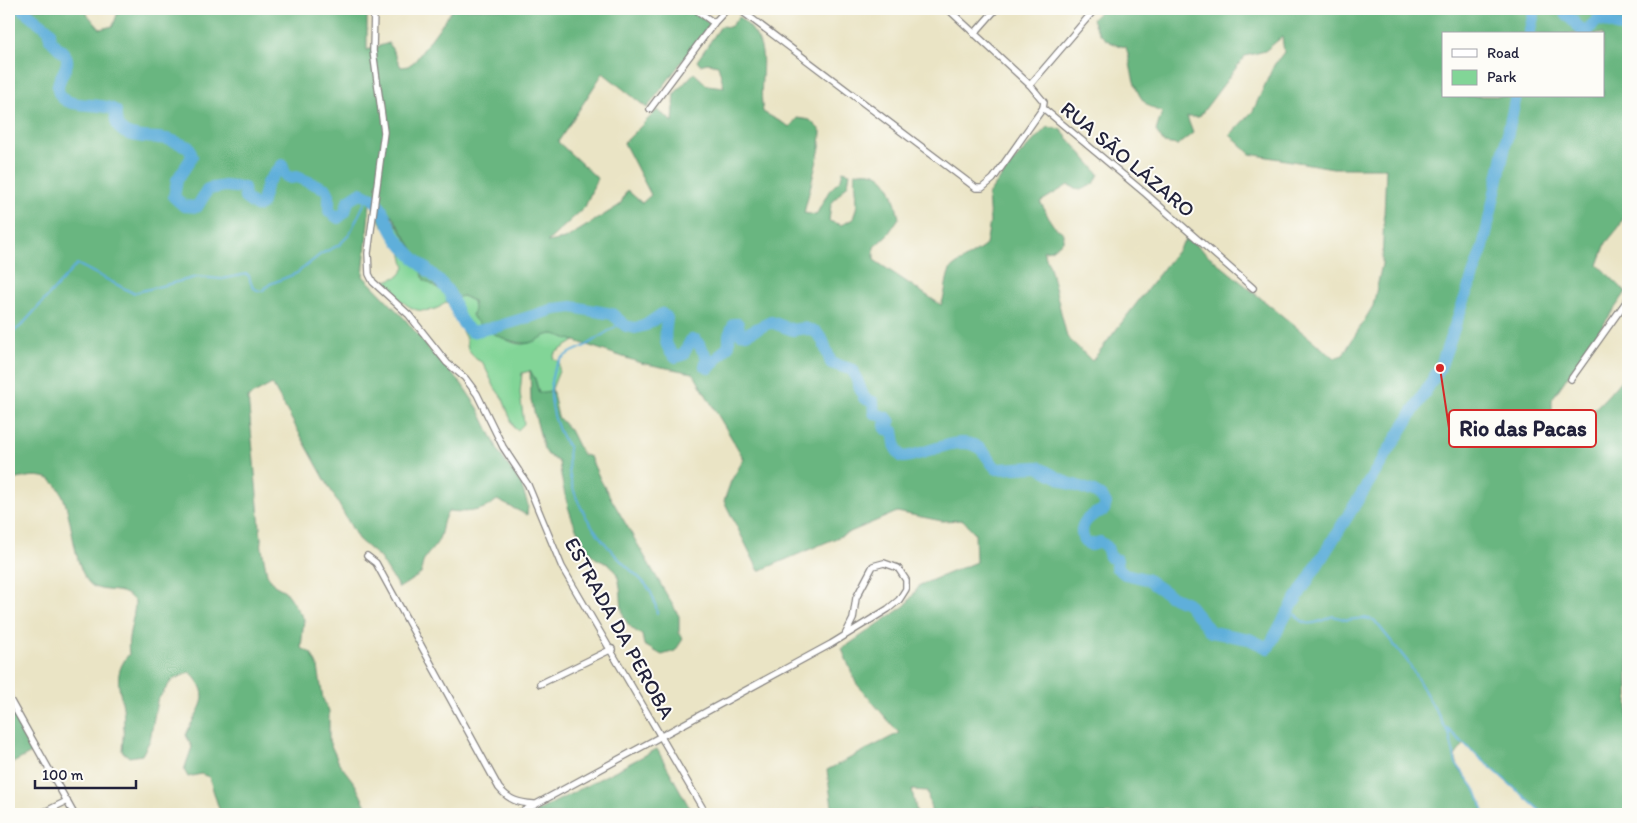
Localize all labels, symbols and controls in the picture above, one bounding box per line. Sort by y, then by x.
legend [1442,32,1604,98]
text: Road [1487,44,1520,62]
text: Park [1487,68,1517,86]
street label: RUA SÃO LÁZARO [1056,96,1200,222]
callout: Rio das Pacas [1449,410,1596,447]
text: Rio das Pacas [1459,415,1587,442]
street label: ESTRADA DA PEROBA [560,533,681,724]
scale bar [35,758,136,790]
text: 100 m [42,766,84,784]

